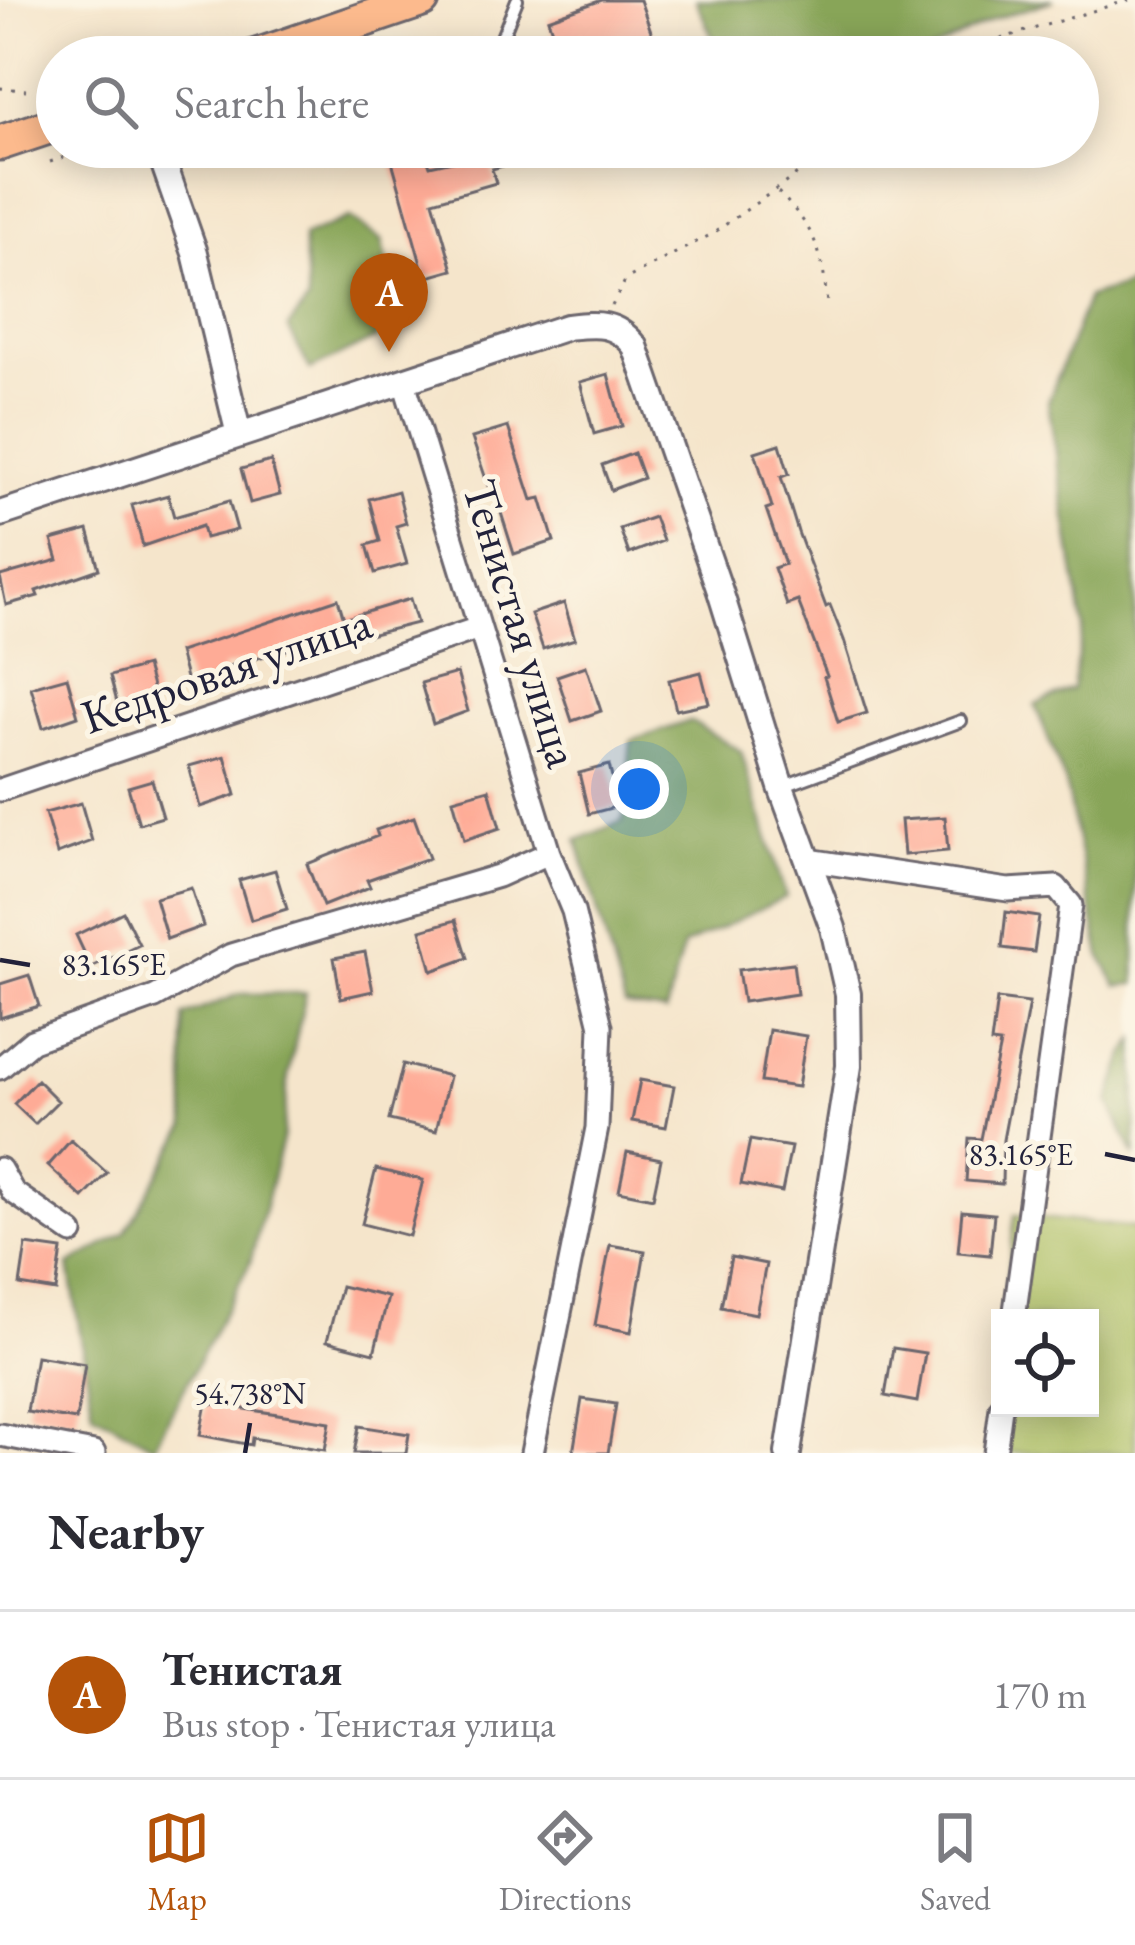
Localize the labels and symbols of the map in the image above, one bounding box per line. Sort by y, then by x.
pin: A [350,253,428,352]
street label: Тенистая улица [449,472,595,775]
street label: Кедровая улица [73,590,380,748]
your location [609,759,669,819]
text: 83.165°E [62,945,166,984]
text: 83.165°E [969,1135,1073,1174]
text: 54.738°N [194,1374,306,1413]

